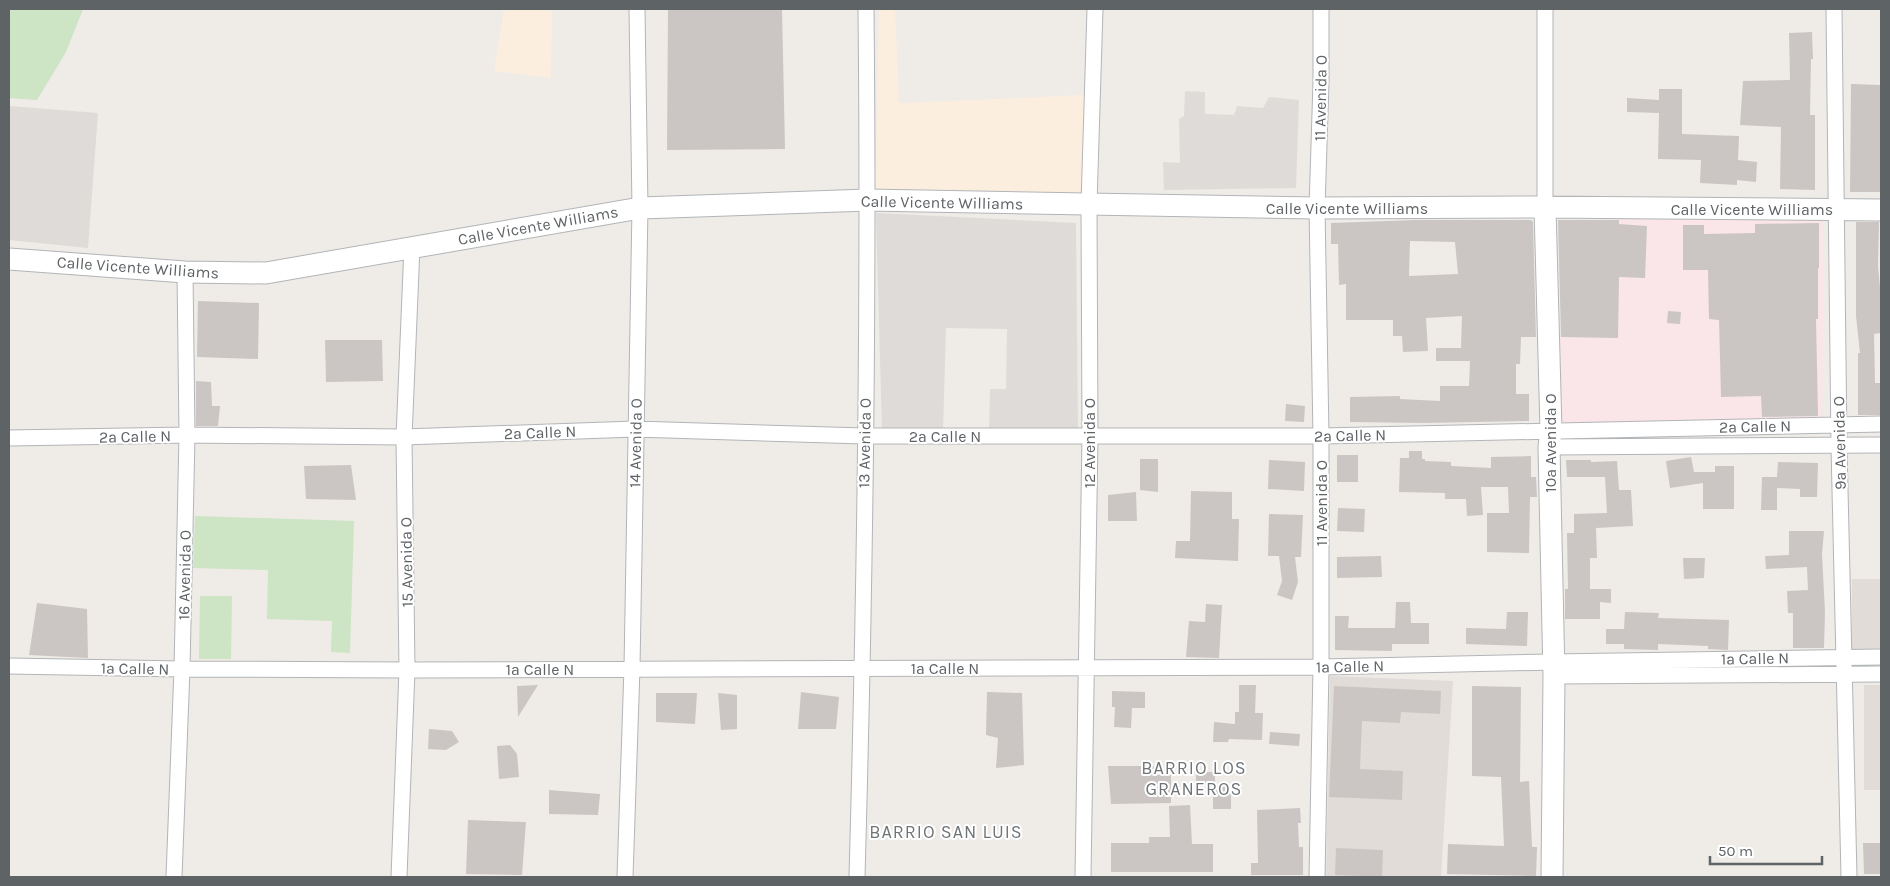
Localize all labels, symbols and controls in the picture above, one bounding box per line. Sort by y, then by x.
street label: 11 Avenida O [1310,55,1331,141]
street label: Calle Vicente Williams [861,192,1023,213]
street label: Calle Vicente Williams [1266,199,1428,218]
street label: Calle Vicente Williams [1671,200,1833,219]
street label: Calle Vicente Williams [456,202,620,249]
street label: Calle Vicente Williams [56,252,220,283]
street label: 10a Avenida O [1541,393,1560,493]
street label: 9a Avenida O [1829,396,1850,490]
street label: 14 Avenida O [625,398,646,488]
street label: 13 Avenida O [854,398,875,488]
street label: 12 Avenida O [1080,398,1099,488]
street label: 2a Calle N [1719,416,1791,437]
street label: 2a Calle N [503,422,577,443]
street label: 2a Calle N [1314,425,1386,446]
street label: 2a Calle N [99,426,171,447]
street label: 2a Calle N [909,427,981,446]
street label: 11 Avenida O [1312,460,1331,546]
street label: 15 Avenida O [396,517,417,607]
street label: 16 Avenida O [174,530,195,620]
street label: 1a Calle N [1721,648,1789,669]
street label: 1a Calle N [1316,656,1384,677]
street label: 1a Calle N [101,658,169,679]
street label: 1a Calle N [911,659,979,678]
street label: 1a Calle N [506,660,574,679]
district label: BARRIO LOS GRANEROS [1141,757,1247,800]
district label: BARRIO SAN LUIS [869,821,1023,843]
scale bar [1710,834,1822,866]
text: 50 m [1718,842,1753,860]

